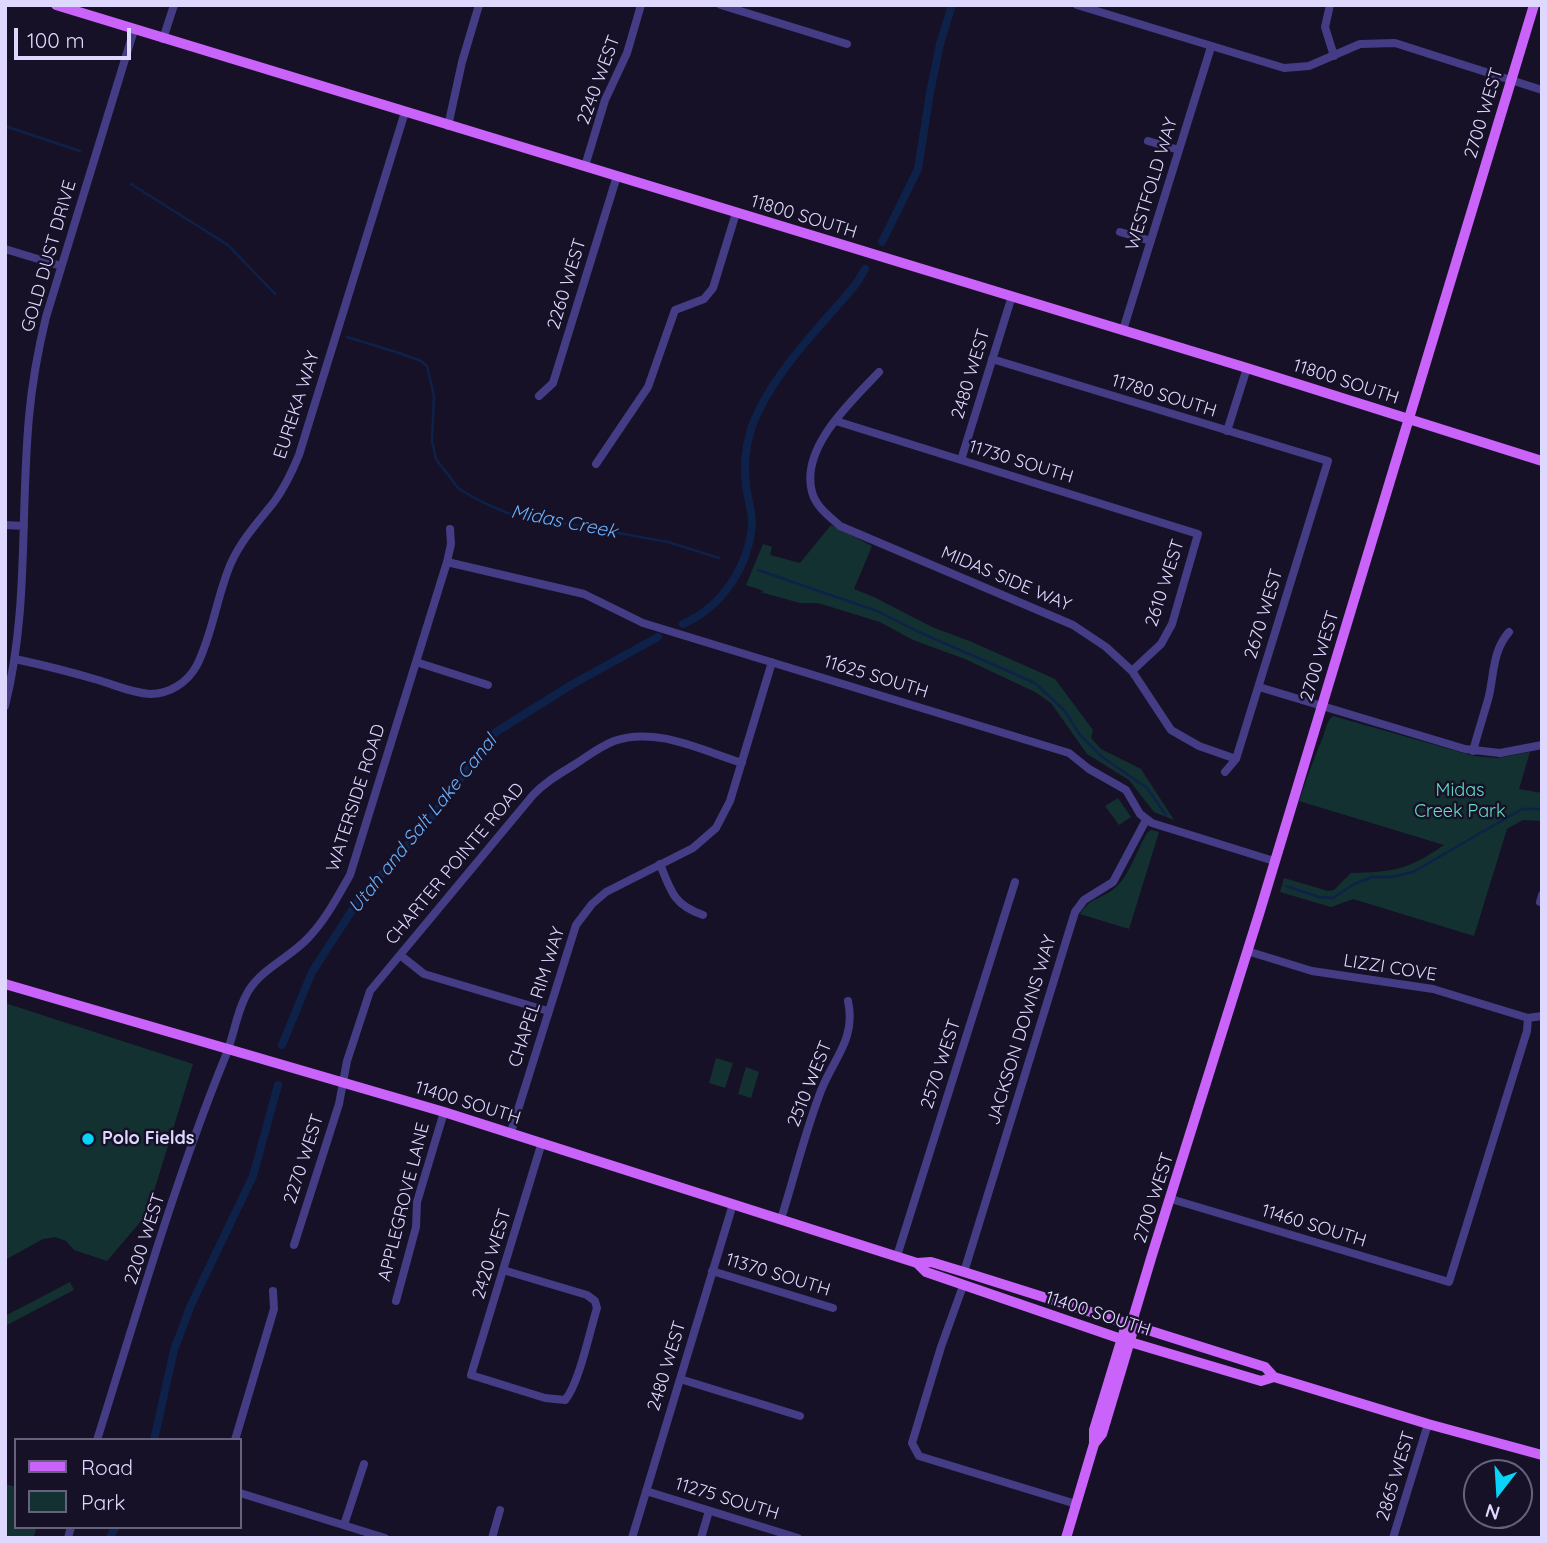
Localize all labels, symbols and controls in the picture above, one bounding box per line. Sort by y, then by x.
scale bar [18,14,135,58]
text: 100 m [27,27,85,53]
street label: 2240 WEST [573,32,625,128]
street label: 2700 WEST [1460,65,1508,161]
street label: WESTFOLD WAY [1122,115,1182,253]
street label: GOLD DUST DRIVE [17,178,81,334]
street label: 11800 SOUTH [748,191,860,243]
street label: 2260 WEST [543,236,591,332]
street label: 2480 WEST [947,326,995,422]
street label: EUREKA WAY [269,348,325,462]
street label: 11800 SOUTH [1290,355,1402,409]
street label: 11780 SOUTH [1109,370,1219,422]
street label: 11730 SOUTH [966,436,1076,488]
water label: Midas Creek [509,501,619,543]
street label: 2610 WEST [1141,537,1189,629]
street label: MIDAS SIDE WAY [938,542,1074,616]
street label: 2670 WEST [1240,566,1288,662]
street label: 2700 WEST [1296,608,1344,704]
street label: 11625 SOUTH [821,651,931,703]
street label: WATERSIDE ROAD [322,722,390,874]
water label: Utah and Salt Lake Canal [344,730,502,918]
street label: CHARTER POINTE ROAD [381,779,529,949]
park label: Midas Creek Park [1414,780,1506,822]
street label: CHAPEL RIM WAY [504,924,570,1070]
street label: JACKSON DOWNS WAY [983,932,1061,1128]
street label: LIZZI COVE [1342,950,1438,986]
street label: 2570 WEST [916,1016,966,1112]
street label: 2510 WEST [783,1038,837,1130]
street label: 11400 SOUTH [413,1077,523,1129]
street label: 2270 WEST [279,1111,329,1207]
street label: APPLEGROVE LANE [374,1121,434,1283]
place label: Polo Fields [102,1128,195,1150]
marker: Polo Fields [80,1131,96,1147]
street label: 2700 WEST [1129,1150,1179,1246]
street label: 2200 WEST [120,1191,170,1287]
street label: 11460 SOUTH [1259,1200,1369,1252]
street label: 2420 WEST [468,1206,516,1302]
street label: 11370 SOUTH [723,1249,833,1301]
street label: 11400 SOUTH [1043,1287,1153,1341]
street label: 2480 WEST [643,1318,691,1414]
street label: 2865 WEST [1372,1429,1420,1523]
legend [14,1438,242,1529]
text: Road [81,1454,133,1480]
north arrow [1463,1459,1533,1529]
street label: 11275 SOUTH [672,1473,782,1525]
text: Park [81,1489,125,1515]
text: N [1482,1499,1503,1526]

